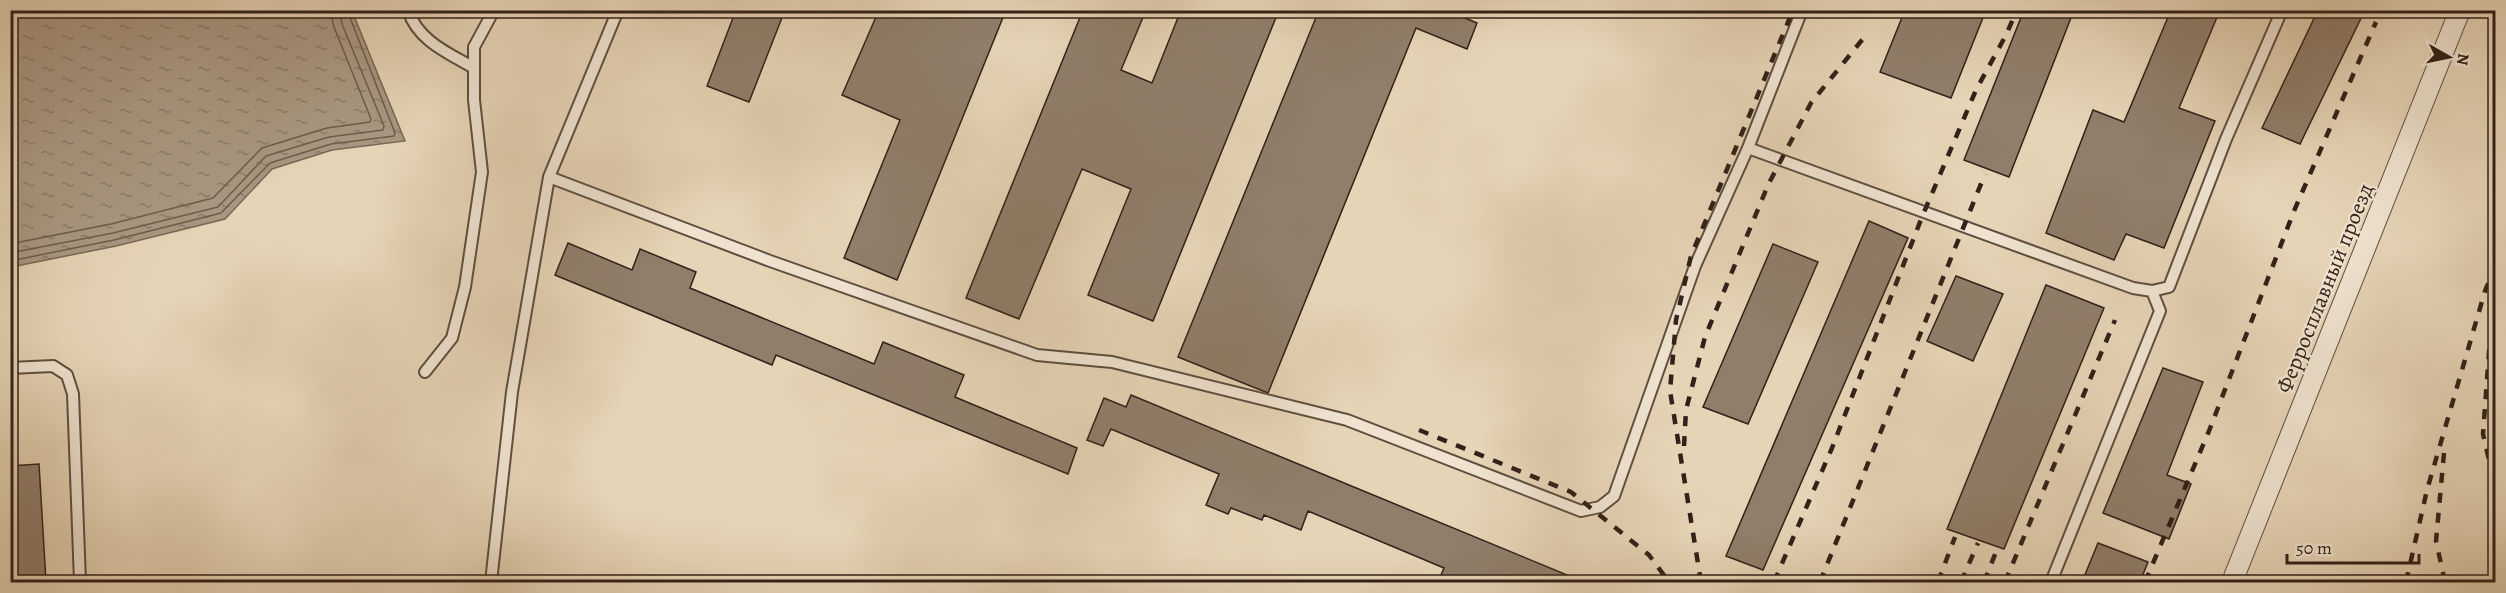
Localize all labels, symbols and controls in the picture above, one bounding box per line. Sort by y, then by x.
north arrow [2419,27,2479,87]
text: N [2451,52,2475,67]
street label: Ферросплавный проезд [2269,179,2381,398]
scale bar [2287,527,2419,565]
text: 50 m [2296,536,2332,560]

